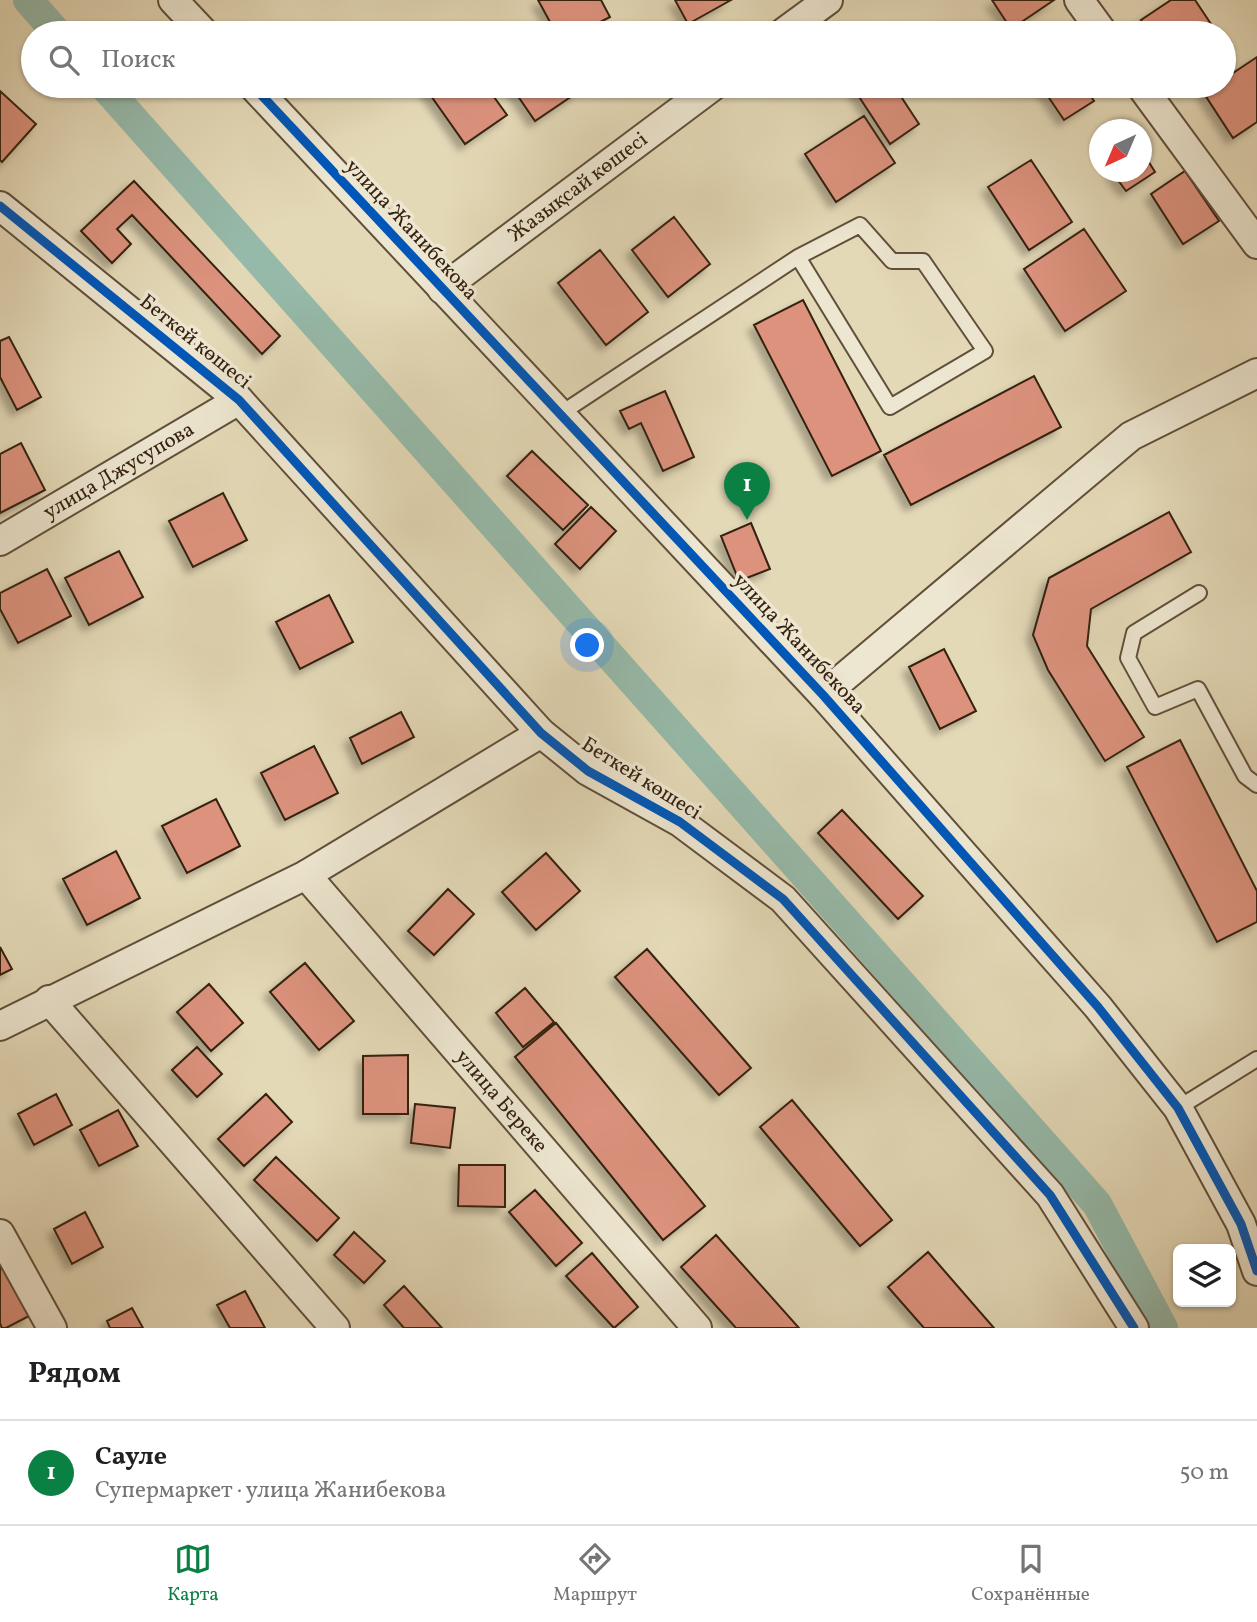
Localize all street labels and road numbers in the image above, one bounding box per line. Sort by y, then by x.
street label: Жазықсай көшесі [502,125,654,249]
street label: улица Жанибекова [338,153,484,307]
street label: Беткей көшесі [133,288,257,396]
street label: улица Джусупова [38,415,200,527]
street label: улица Жанибекова [726,567,872,721]
street label: Беткей көшесі [576,731,706,827]
street label: улица Береке [448,1043,554,1159]

